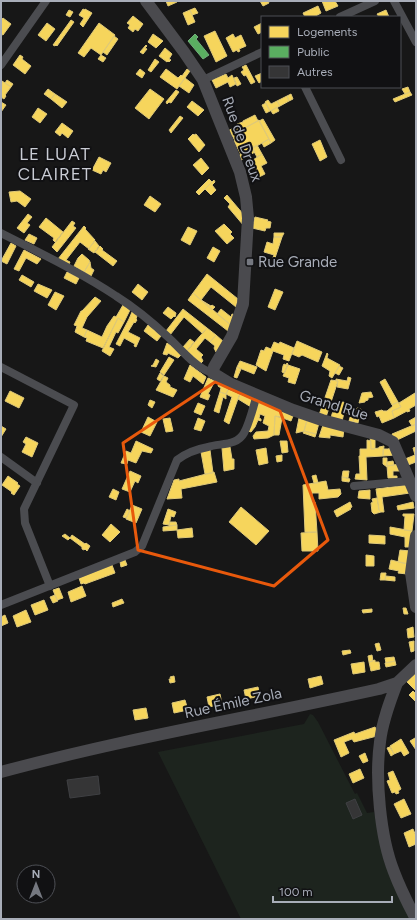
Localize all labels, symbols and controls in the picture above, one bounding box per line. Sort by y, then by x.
legend [261,16,401,88]
text: Logements [297,25,358,39]
text: Public [297,45,330,59]
text: Autres [297,65,333,79]
street label: Rue de Dreux [218,94,266,184]
district label: LE LUAT CLAIRET [18,144,92,184]
place label: Rue Grande [258,253,337,271]
marker: Rue Grande [245,257,255,267]
street label: Grand Rue [297,386,371,424]
street label: Rue Émile Zola [183,684,283,722]
north arrow [16,864,56,904]
text: N [32,868,40,881]
scale bar [273,878,392,904]
text: 100 m [279,885,313,899]

